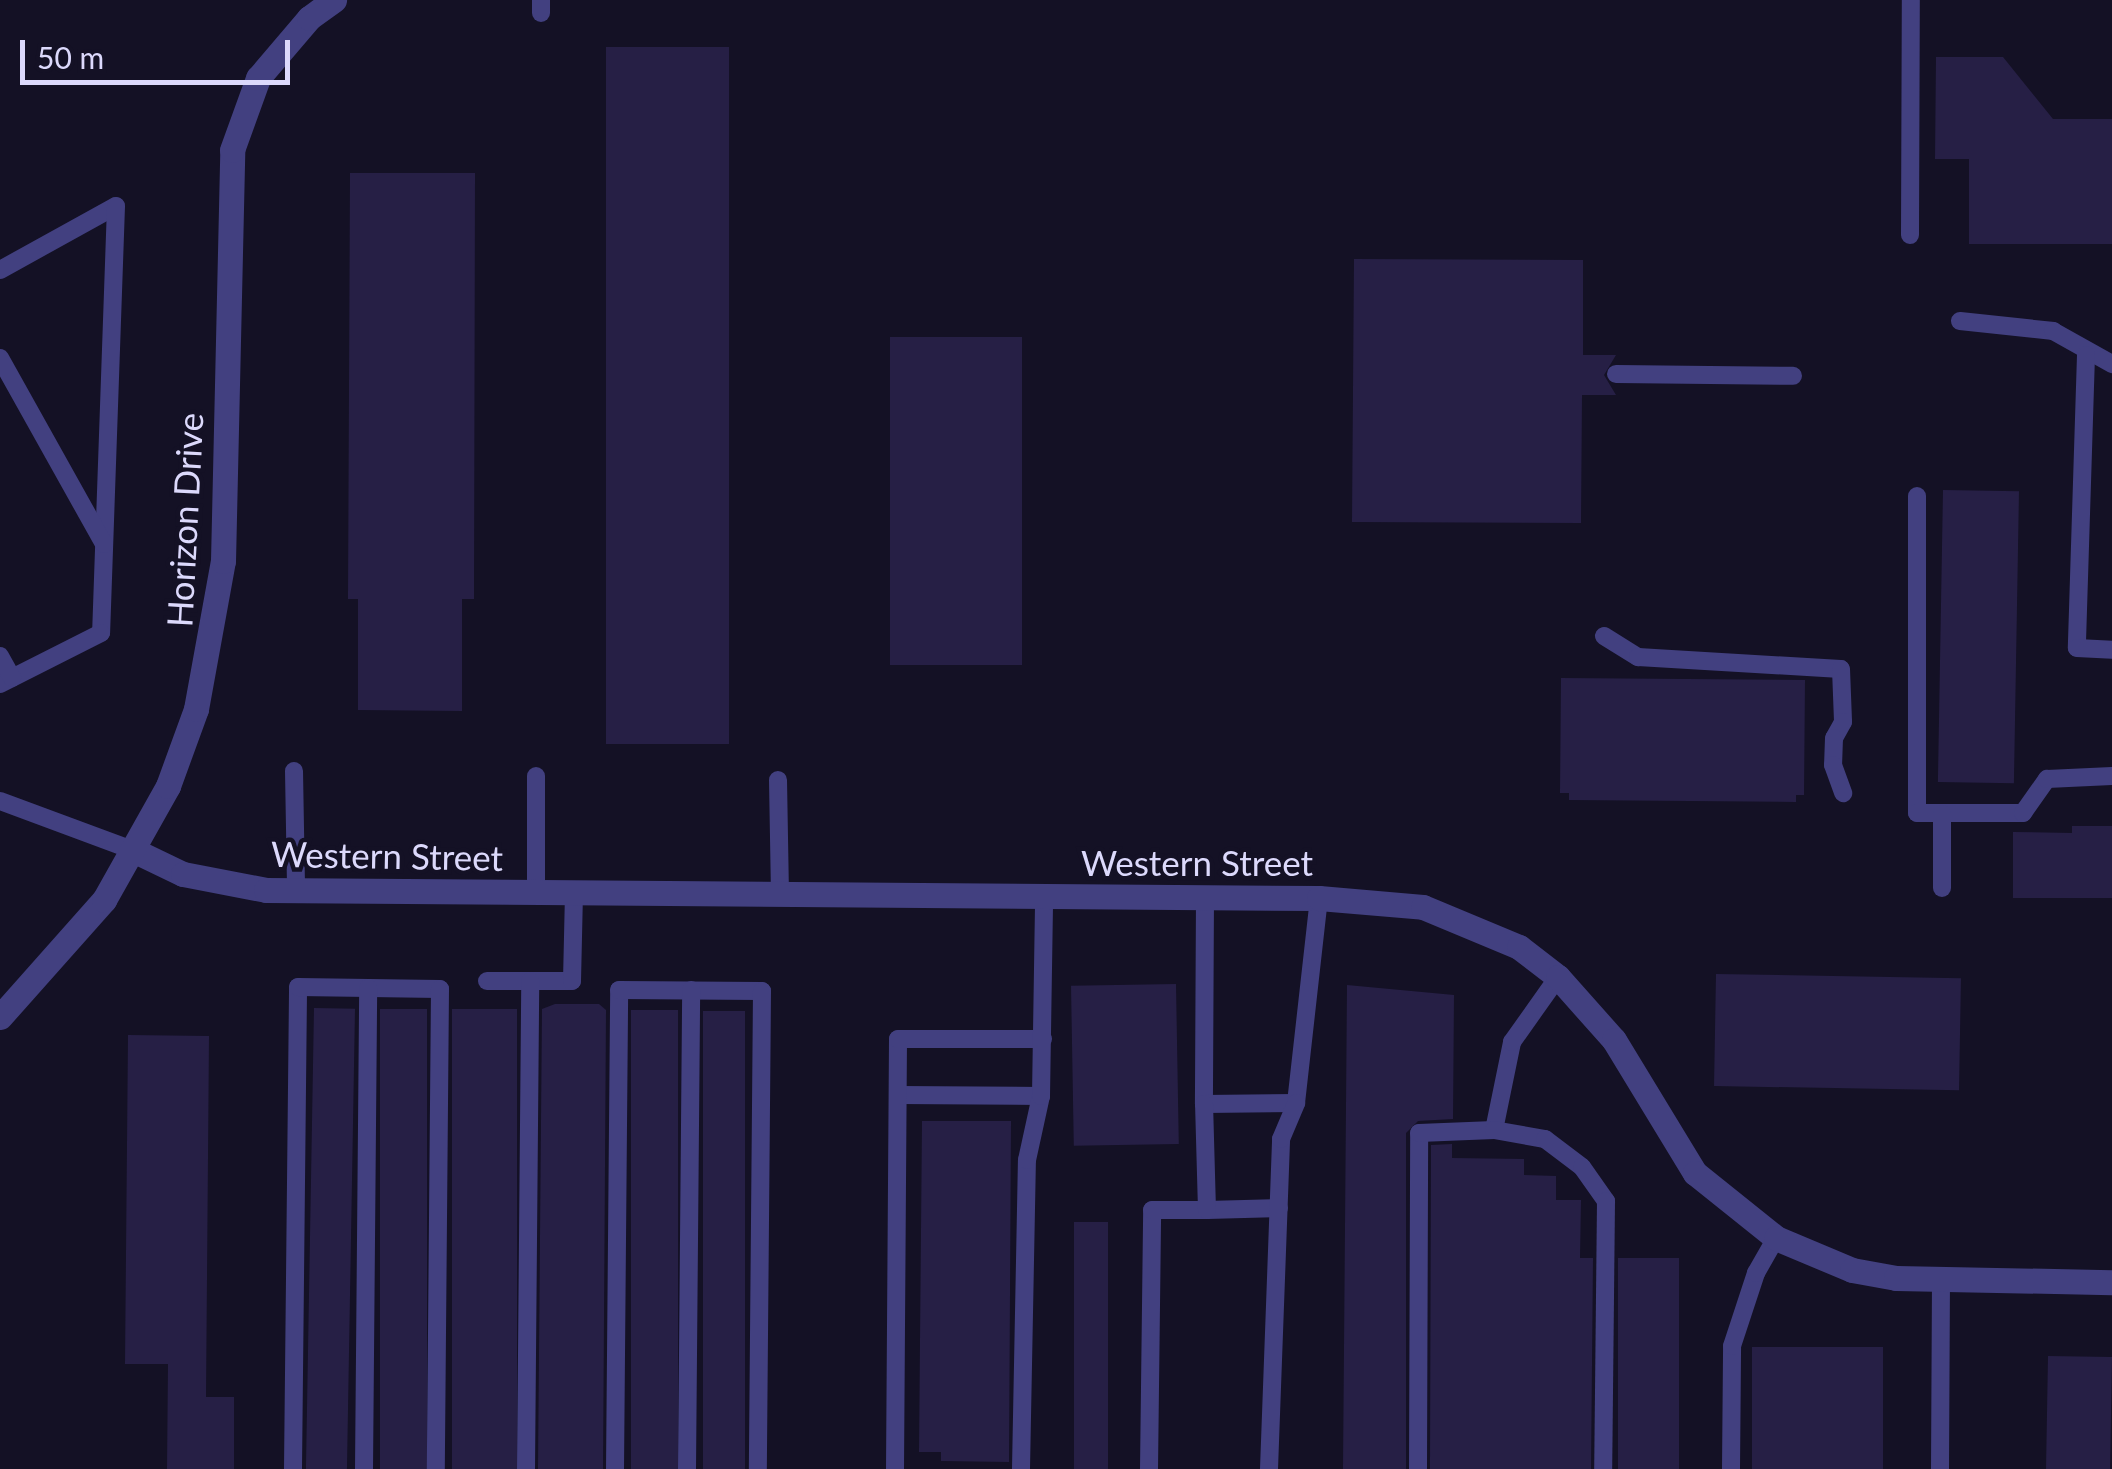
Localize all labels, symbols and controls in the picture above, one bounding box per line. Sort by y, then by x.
scale bar [25,20,295,82]
text: 50 m [37,39,104,75]
street label: Horizon Drive [157,412,211,628]
street label: Western Street [271,832,503,878]
street label: Western Street [1081,841,1313,883]

